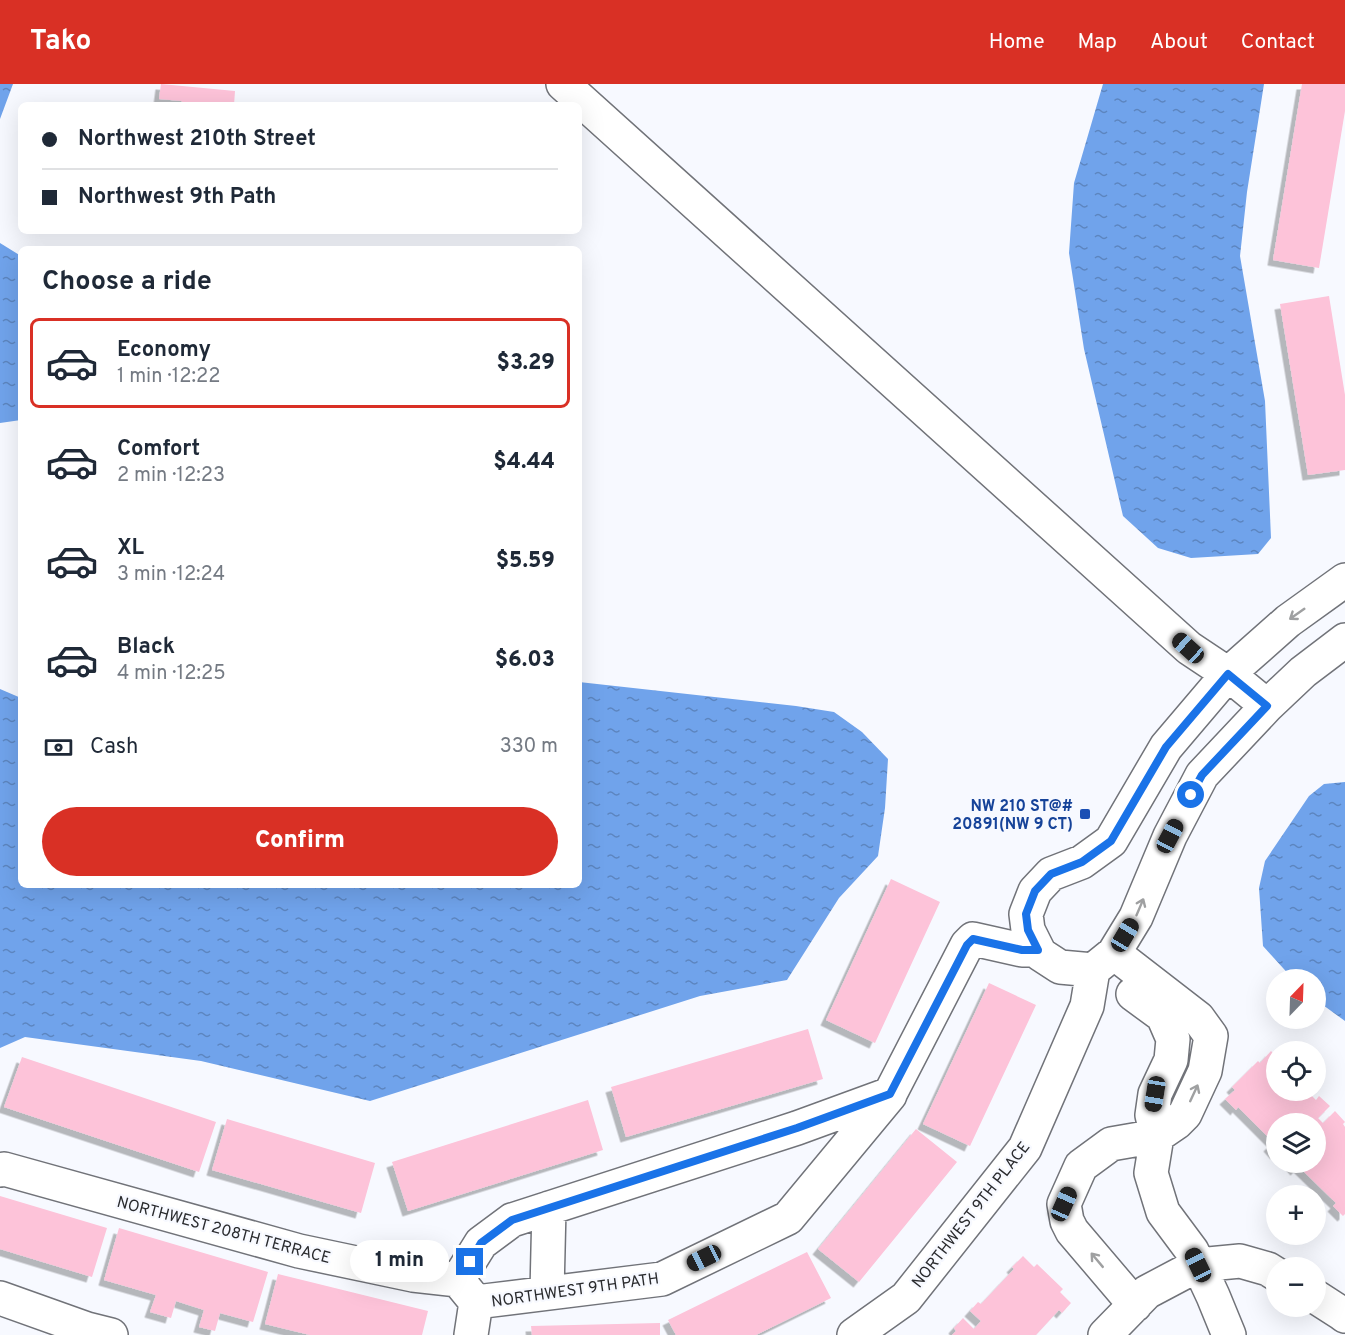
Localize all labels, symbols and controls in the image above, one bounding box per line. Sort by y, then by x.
text: Tako [30,24,91,60]
text: Home [989,29,1045,56]
text: Map [1078,29,1117,56]
text: About [1150,29,1208,56]
text: Contact [1241,29,1315,56]
text: Northwest 210th Street [78,126,316,153]
text: Northwest 9th Path [78,184,276,211]
text: Choose a ride [42,265,212,299]
icon: car [45,336,99,390]
text: Economy [117,337,211,364]
text: $3.29 [497,350,555,377]
text: 1 min · 12:22 [117,364,221,390]
icon: car [45,435,99,489]
text: Comfort [117,436,200,463]
text: $4.44 [493,449,555,476]
text: 2 min · 12:23 [117,463,225,489]
icon: car [45,534,99,588]
text: XL [117,535,144,562]
text: $5.59 [496,548,555,575]
text: 3 min · 12:24 [117,562,225,588]
one-way arrow [1290,608,1306,620]
car [1169,629,1207,667]
icon: car [45,633,99,687]
text: Black [117,634,175,661]
text: $6.03 [495,647,555,674]
text: 4 min · 12:25 [117,661,226,687]
icon: cash [42,731,75,764]
text: Cash [90,734,139,761]
text: 330 m [500,734,558,760]
route start [1177,781,1204,808]
place label: NW 210 ST@# 20891(NW 9 CT) [952,797,1073,835]
button: Confirm [42,807,558,876]
marker: NW 210 ST@# 20891(NW 9 CT) [1078,807,1092,821]
car [1154,816,1186,856]
one-way arrow [1135,898,1146,917]
car [1108,915,1142,955]
north arrow [1266,969,1326,1029]
map controls [1266,969,1326,1317]
button: locate [1266,1041,1326,1101]
car [1143,1075,1167,1113]
one-way arrow [1189,1084,1201,1102]
button: layers [1266,1113,1326,1173]
street label: NORTHWEST 9TH PLACE [908,1138,1035,1292]
car [1048,1184,1080,1224]
button: + [1266,1185,1326,1245]
street label: NORTHWEST 208TH TERRACE [114,1193,333,1269]
callout: 1 min [350,1241,449,1283]
car [684,1242,724,1274]
car [1182,1245,1214,1285]
text: 1 min [375,1248,424,1274]
route end [456,1248,483,1275]
one-way arrow [1090,1253,1104,1268]
button: − [1266,1257,1326,1317]
street label: NORTHWEST 9TH PATH [490,1269,660,1313]

